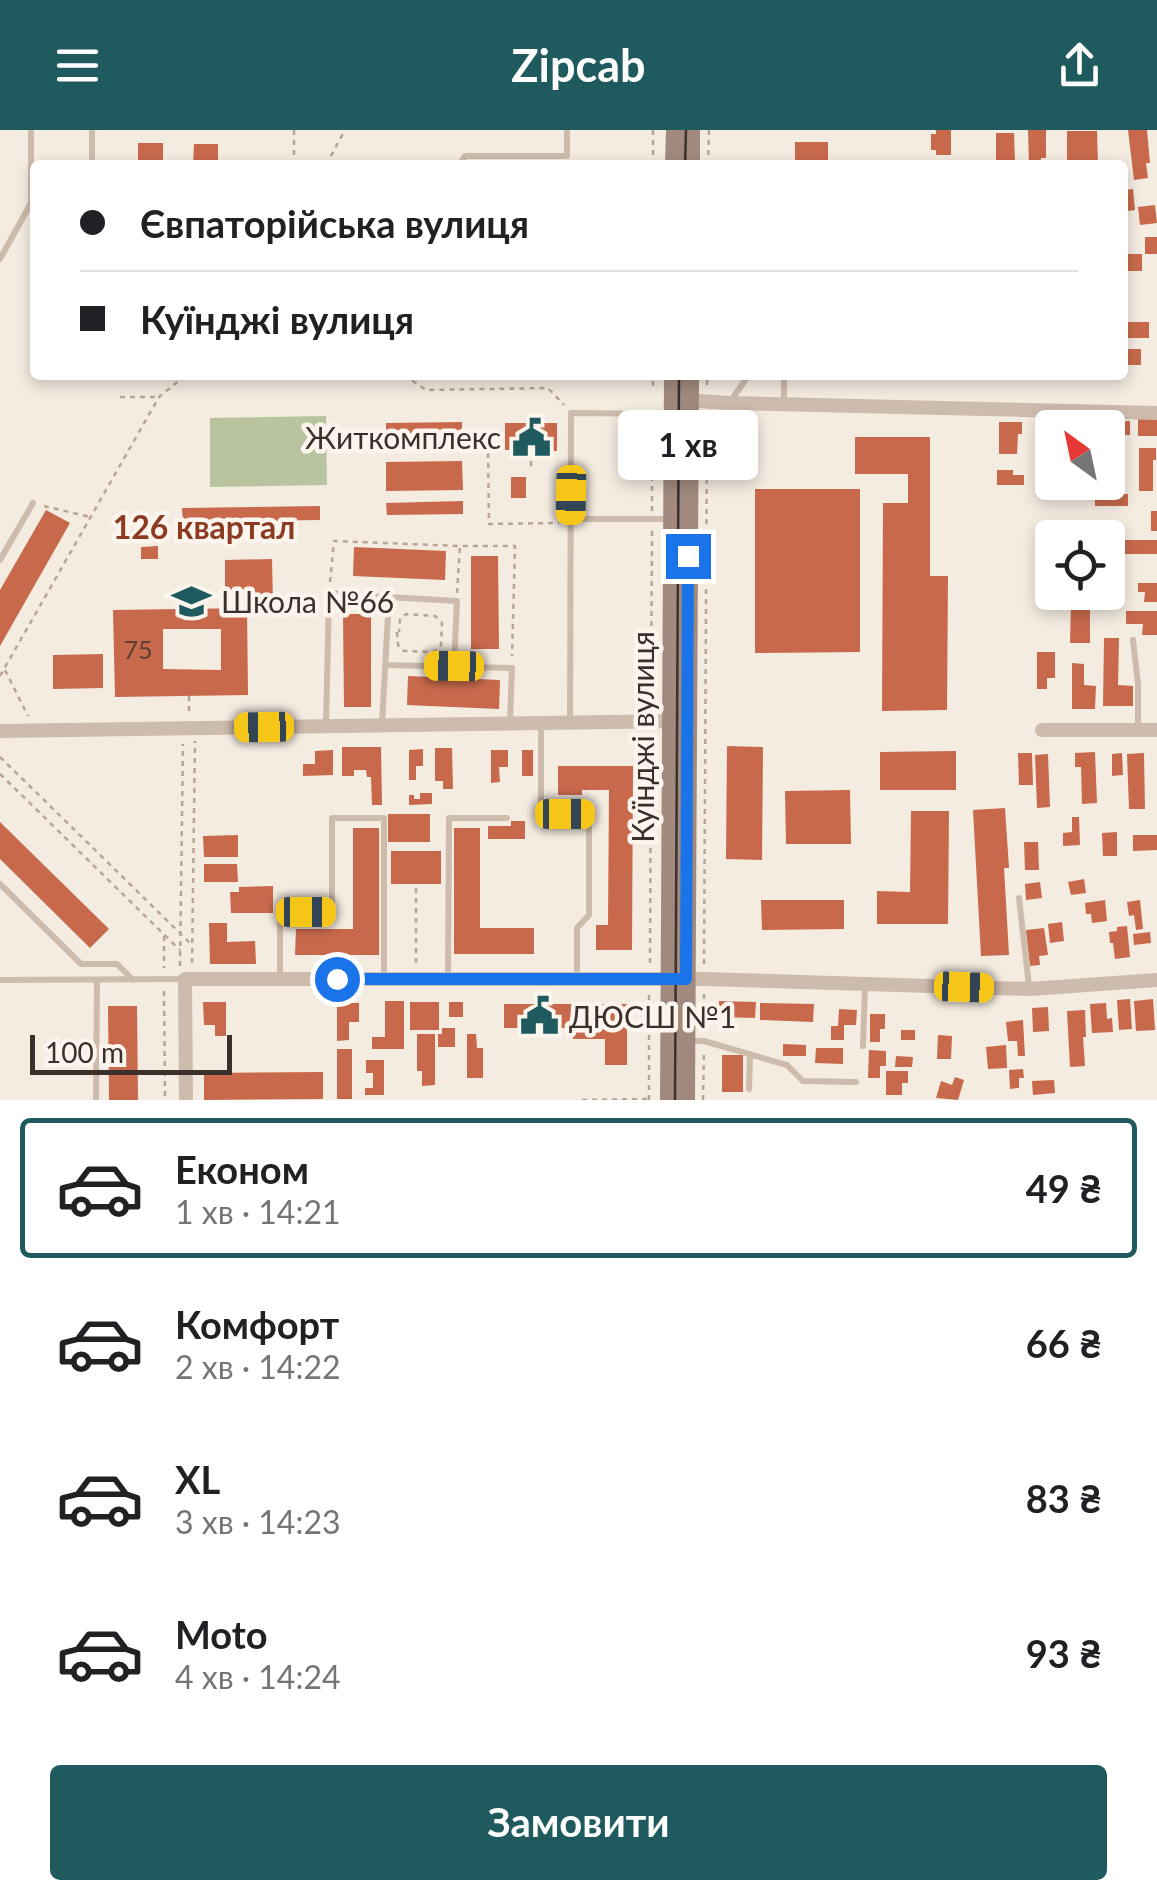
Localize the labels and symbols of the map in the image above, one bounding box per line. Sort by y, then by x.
north arrow [1035,410,1125,500]
callout: 1 хв [618,411,758,481]
public building icon: Житкомплекс [510,416,552,458]
place label: Житкомплекс [305,419,501,455]
car [555,465,587,525]
district label: 126 квартал [113,507,295,546]
route end [666,534,711,579]
school or university icon: Школа №66 [170,580,212,622]
place label: Школа №66 [221,583,394,619]
street label: Куїнджі вулиця [624,631,660,843]
house number: 75 [123,634,153,664]
car [424,650,484,682]
car [234,711,294,743]
car [535,799,595,829]
car [276,897,336,927]
route start [315,957,360,1002]
car [933,971,995,1003]
public building icon: ДЮСШ №1 [518,995,560,1037]
place label: ДЮСШ №1 [569,998,736,1034]
scale bar [30,1030,232,1074]

